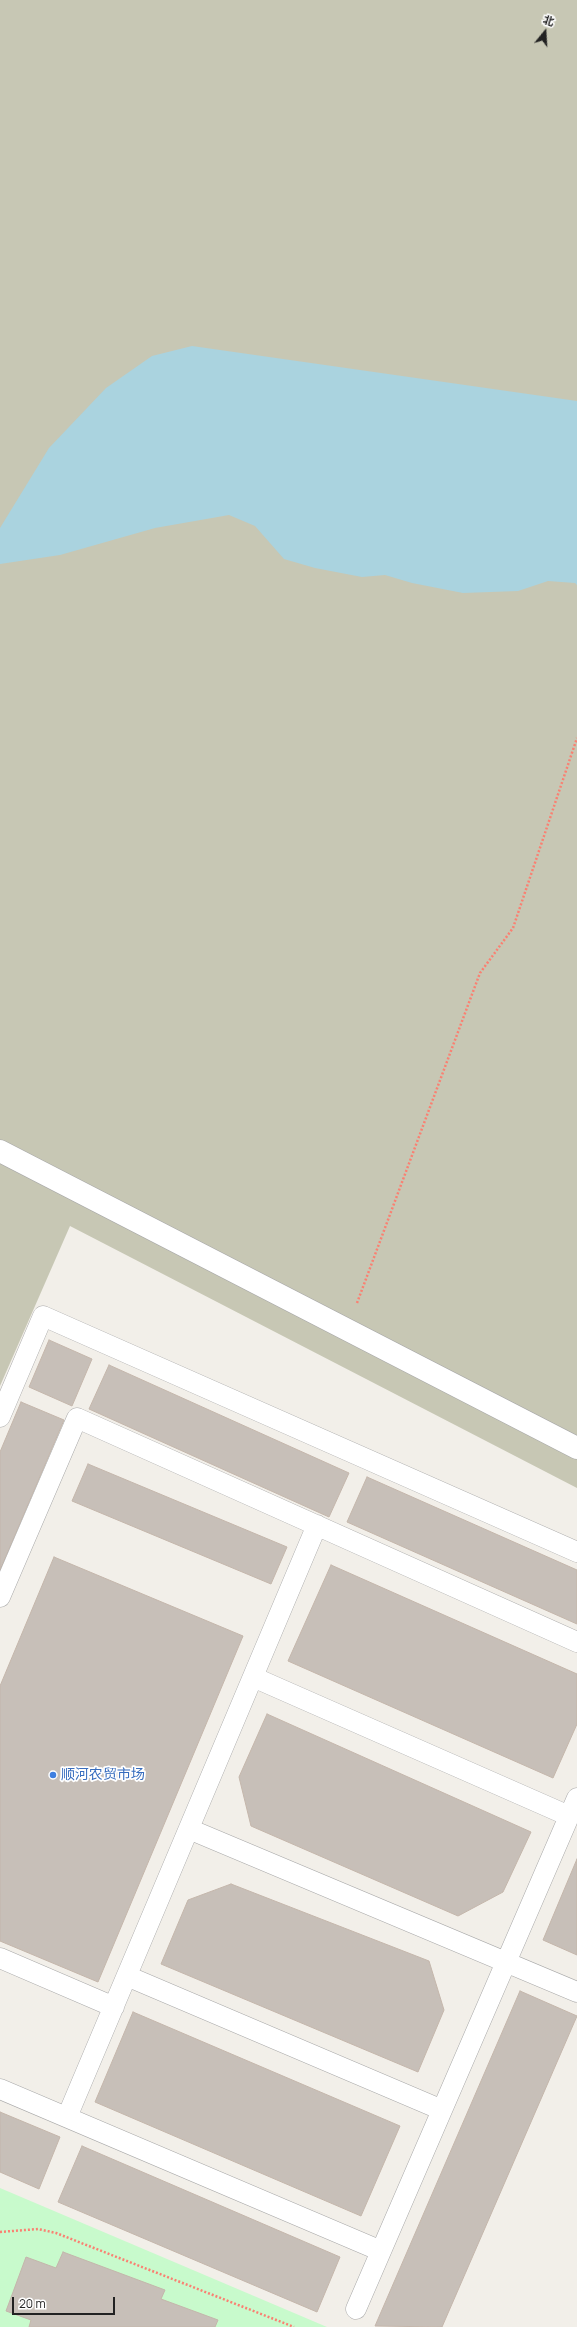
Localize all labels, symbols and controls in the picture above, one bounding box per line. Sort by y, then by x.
text: 北 [541,11,556,29]
north arrow [525,12,565,52]
place label: 顺河农贸市场 [61,1767,145,1783]
marker: 顺河农贸市场 [48,1770,58,1780]
scale bar [14,2289,117,2315]
text: 20 m [19,2295,46,2312]

